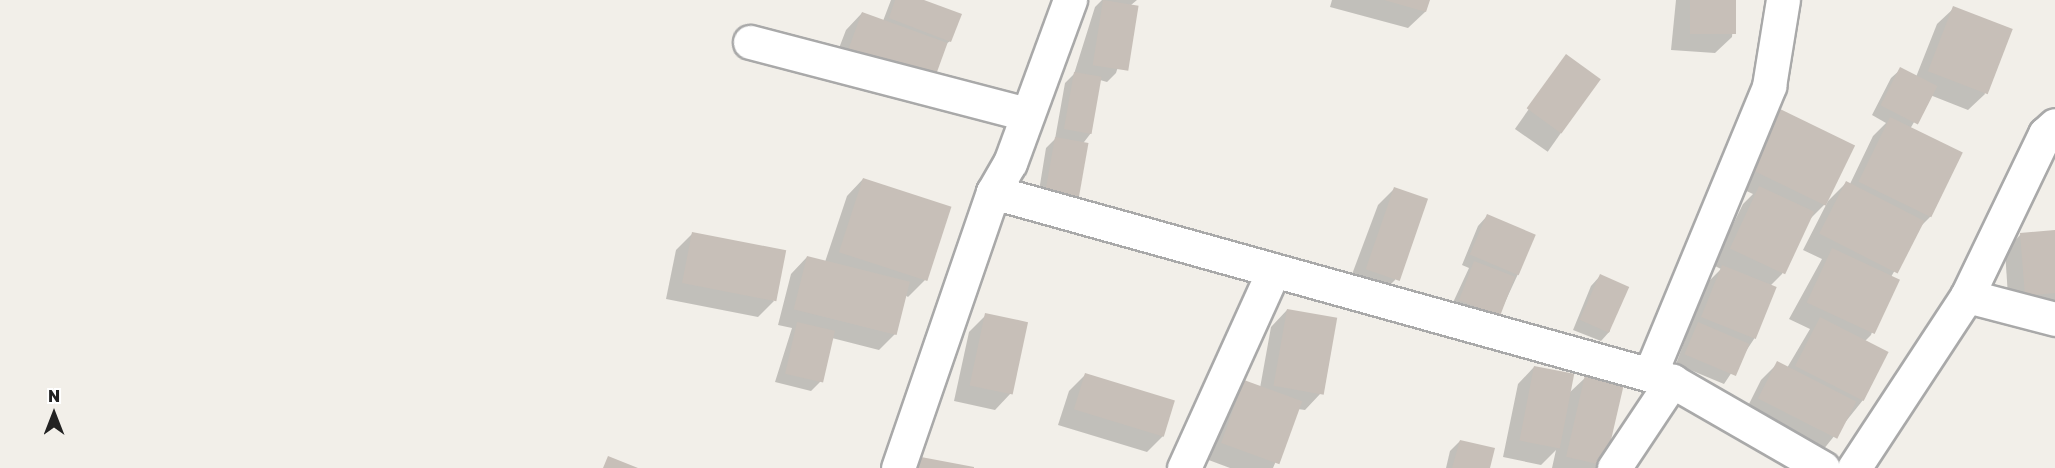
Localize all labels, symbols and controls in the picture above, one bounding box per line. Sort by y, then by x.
north arrow [24,384,84,444]
text: N [48,386,60,406]

